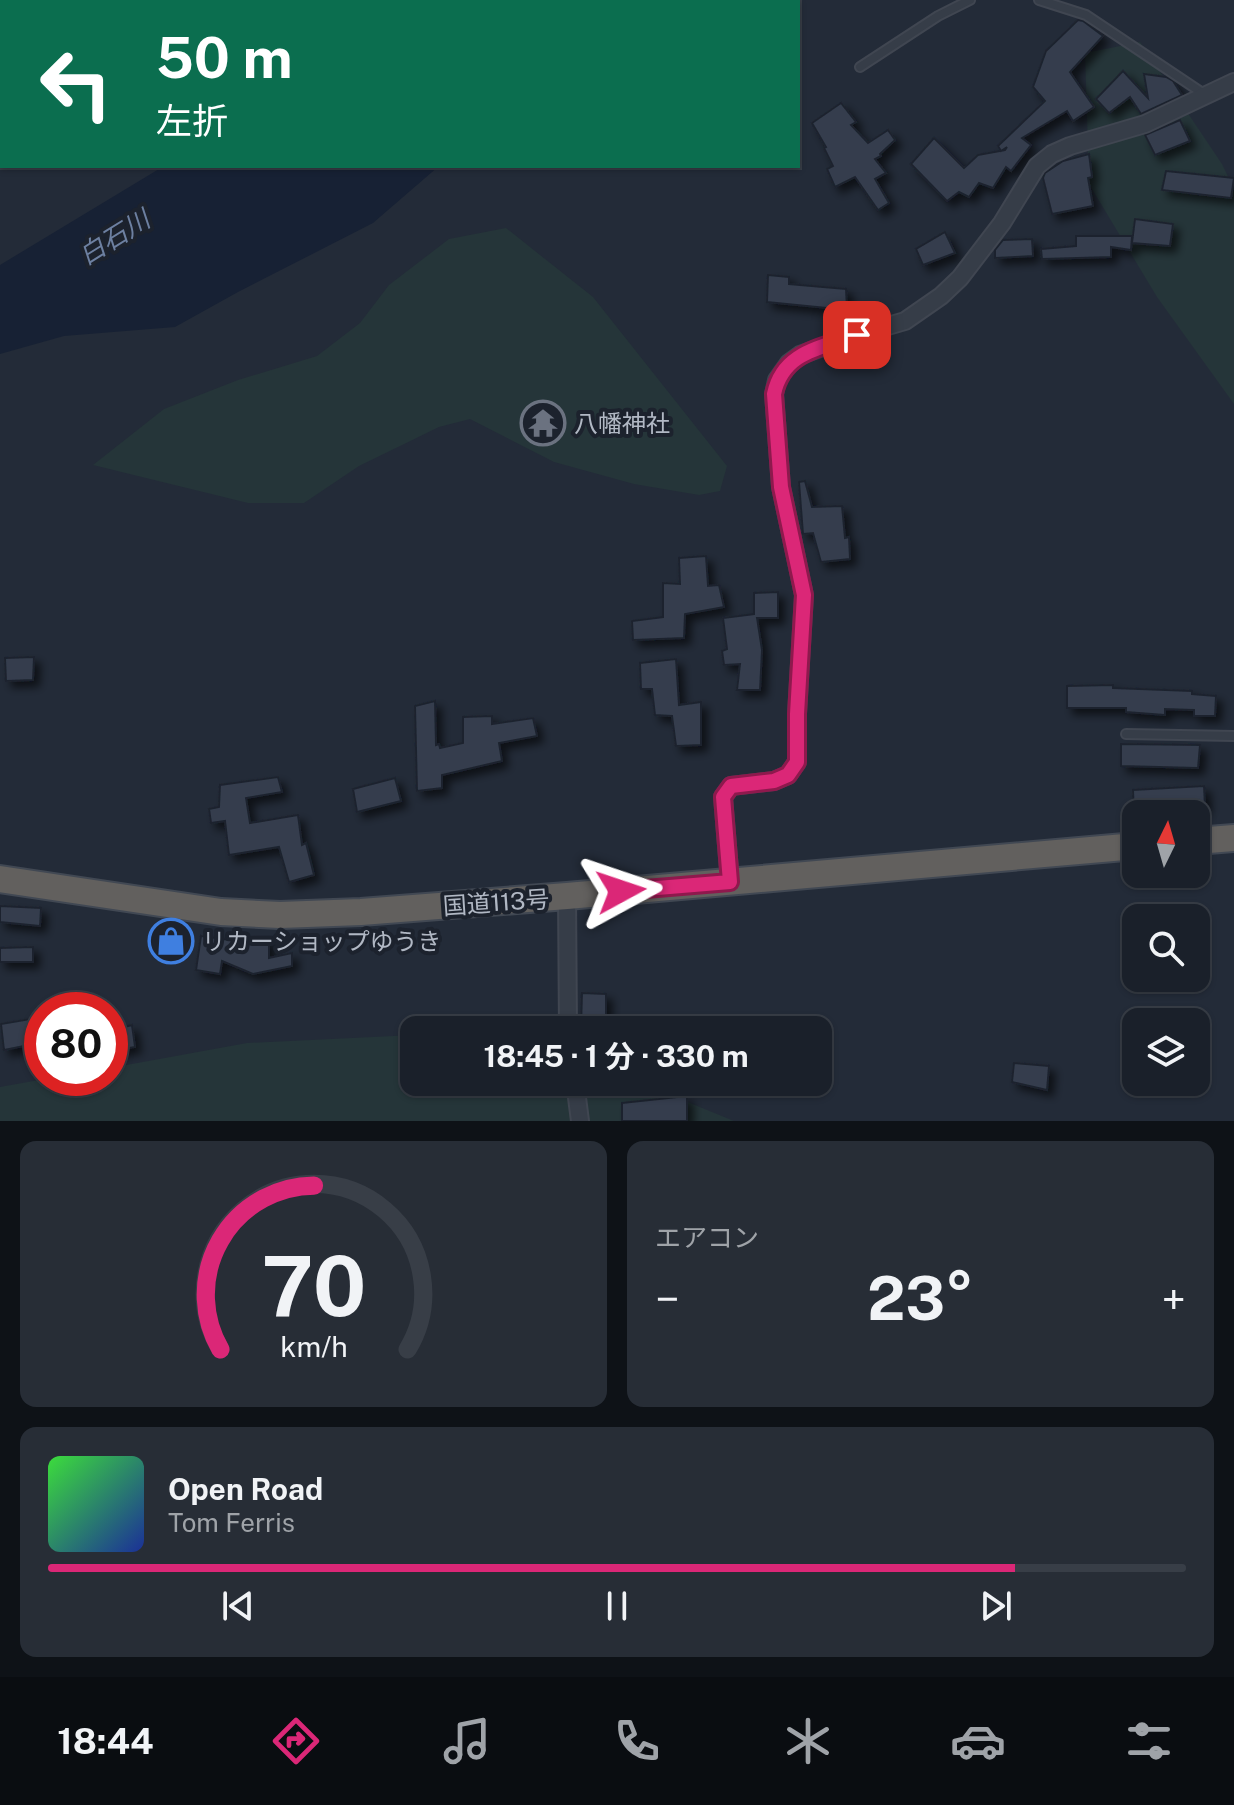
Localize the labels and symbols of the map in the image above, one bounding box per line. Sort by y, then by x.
water label: 白石川 [73,202,158,271]
pin [823,301,891,369]
temple icon: 八幡神社 [519,399,567,447]
place label: 八幡神社 [574,409,670,437]
north arrow [1122,800,1210,888]
position arrow [579,849,663,933]
street label: 国道113号 [442,884,550,920]
shop icon: リカーショップゆうき [147,917,195,965]
place label: リカーショップゆうき [202,927,442,955]
speed limit sign: 80 [24,992,128,1096]

